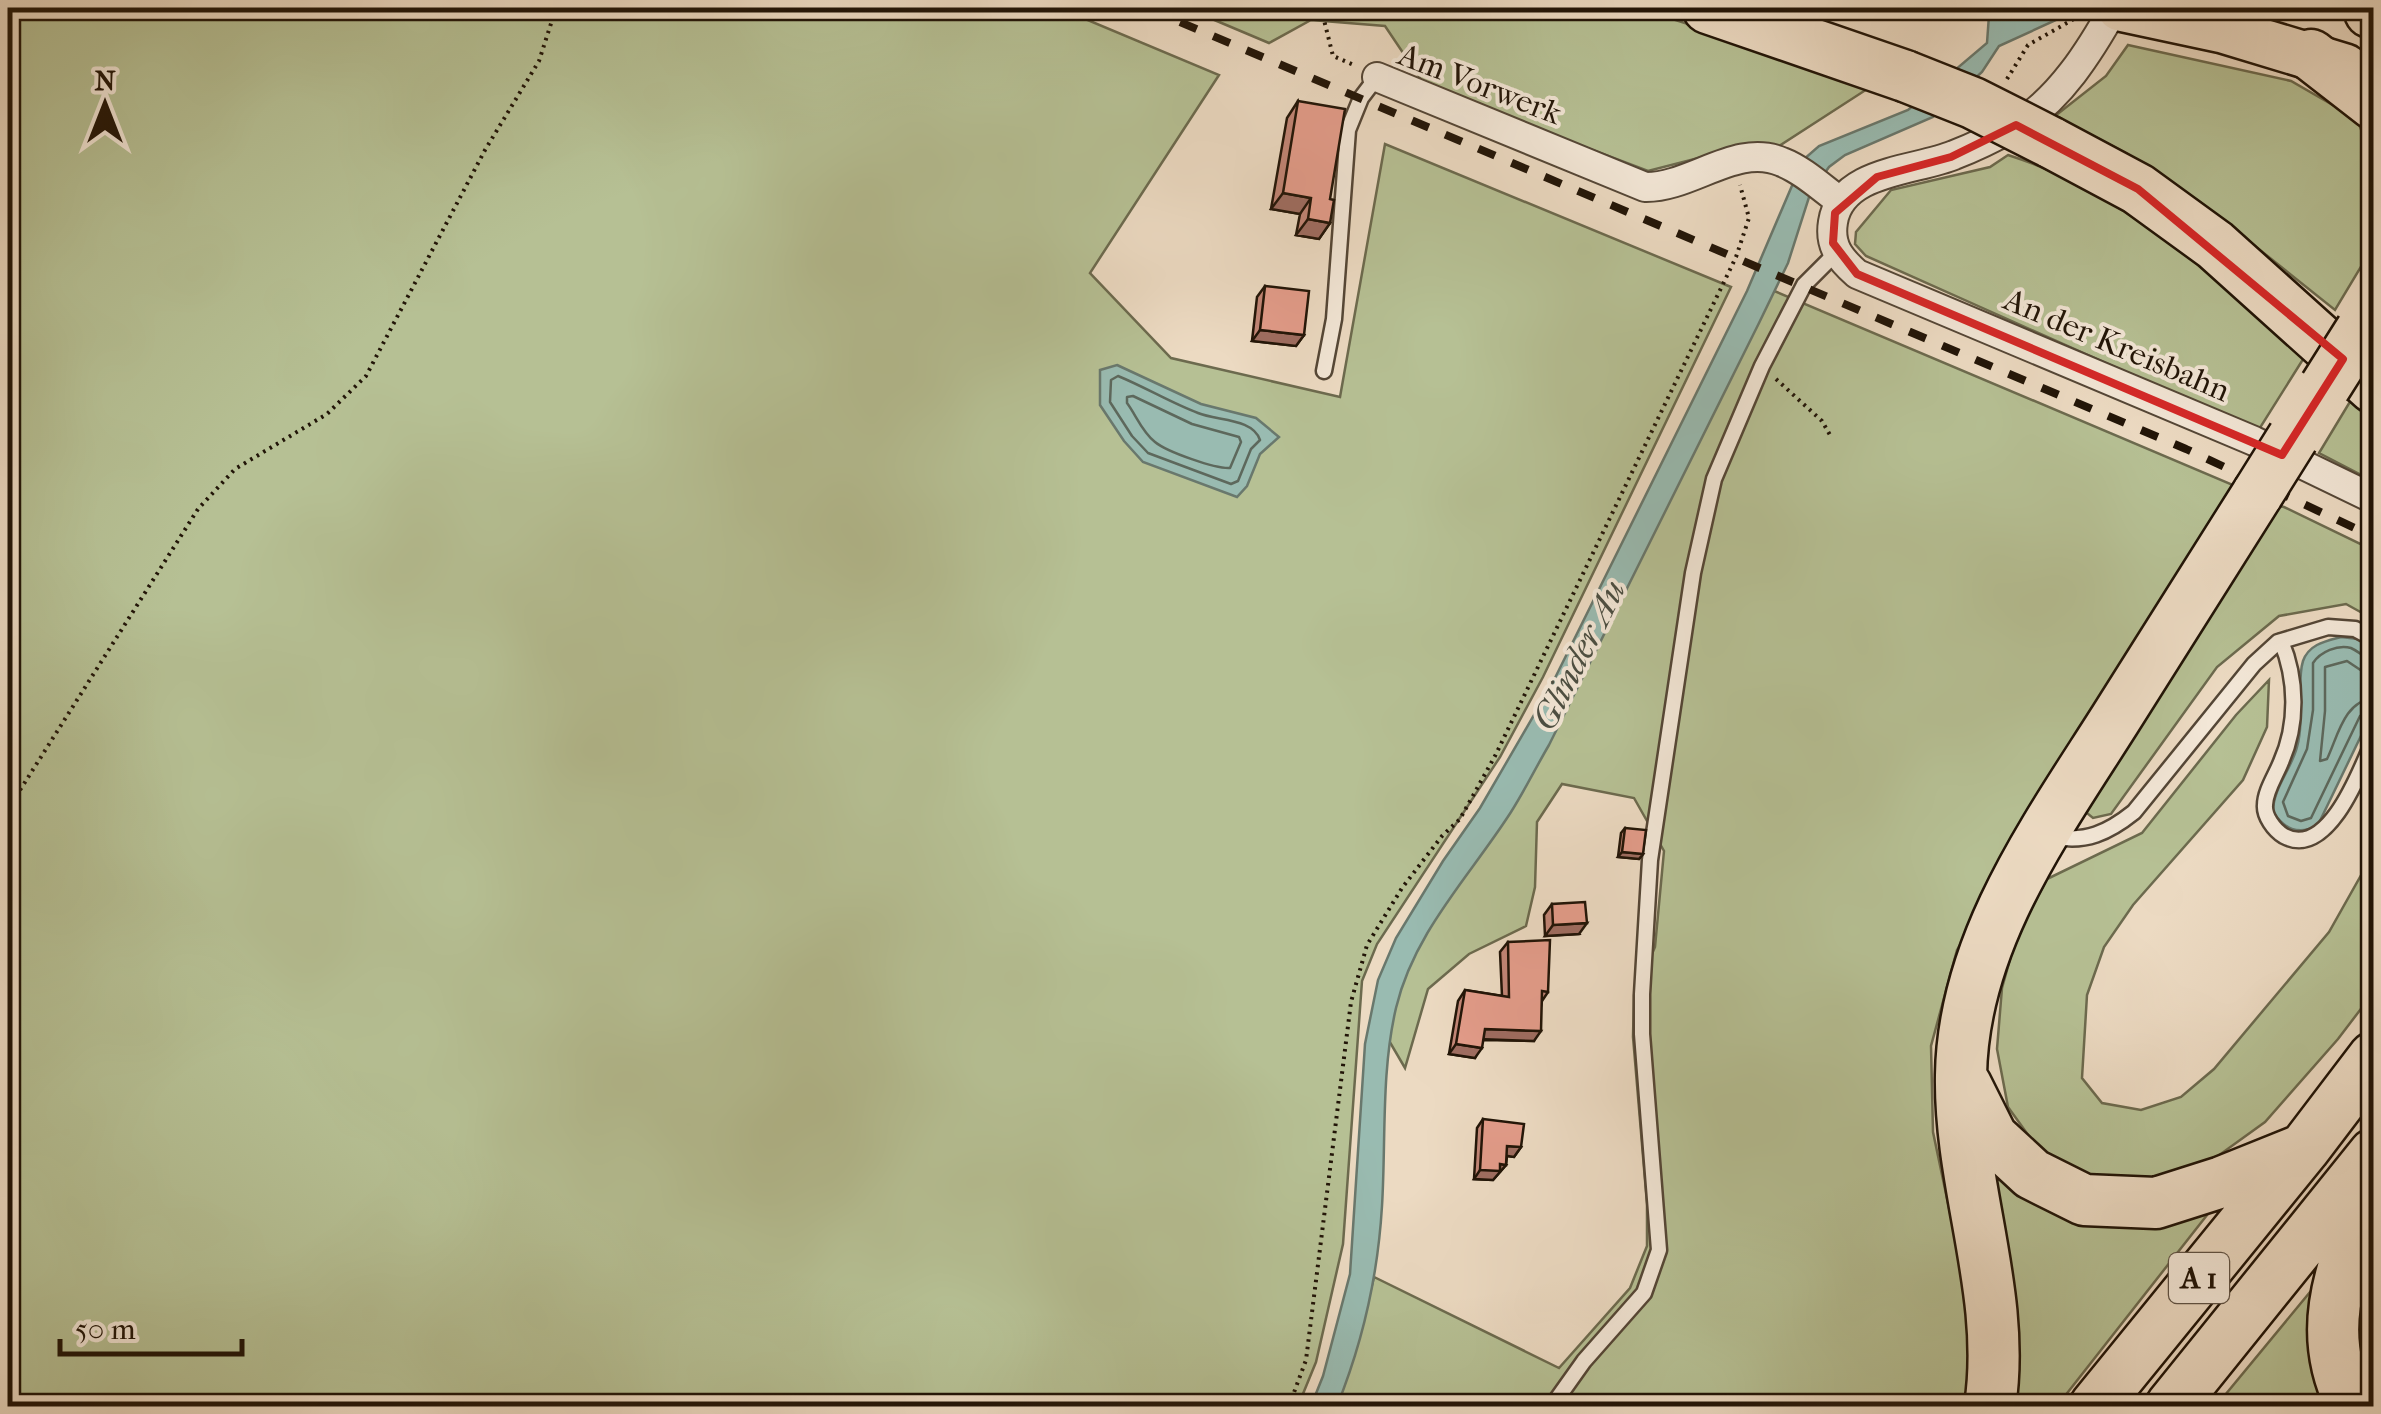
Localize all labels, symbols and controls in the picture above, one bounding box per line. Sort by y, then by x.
street label: Am Vorwerk [1391,35,1567,132]
north arrow [55,55,155,155]
text: N [94,64,116,97]
street label: An der Kreisbahn [1997,280,2236,409]
water label: Glinder Au [1524,573,1634,737]
road number: A 1 [2169,1253,2229,1303]
scale bar [60,1294,242,1356]
text: 50 m [75,1312,136,1347]

